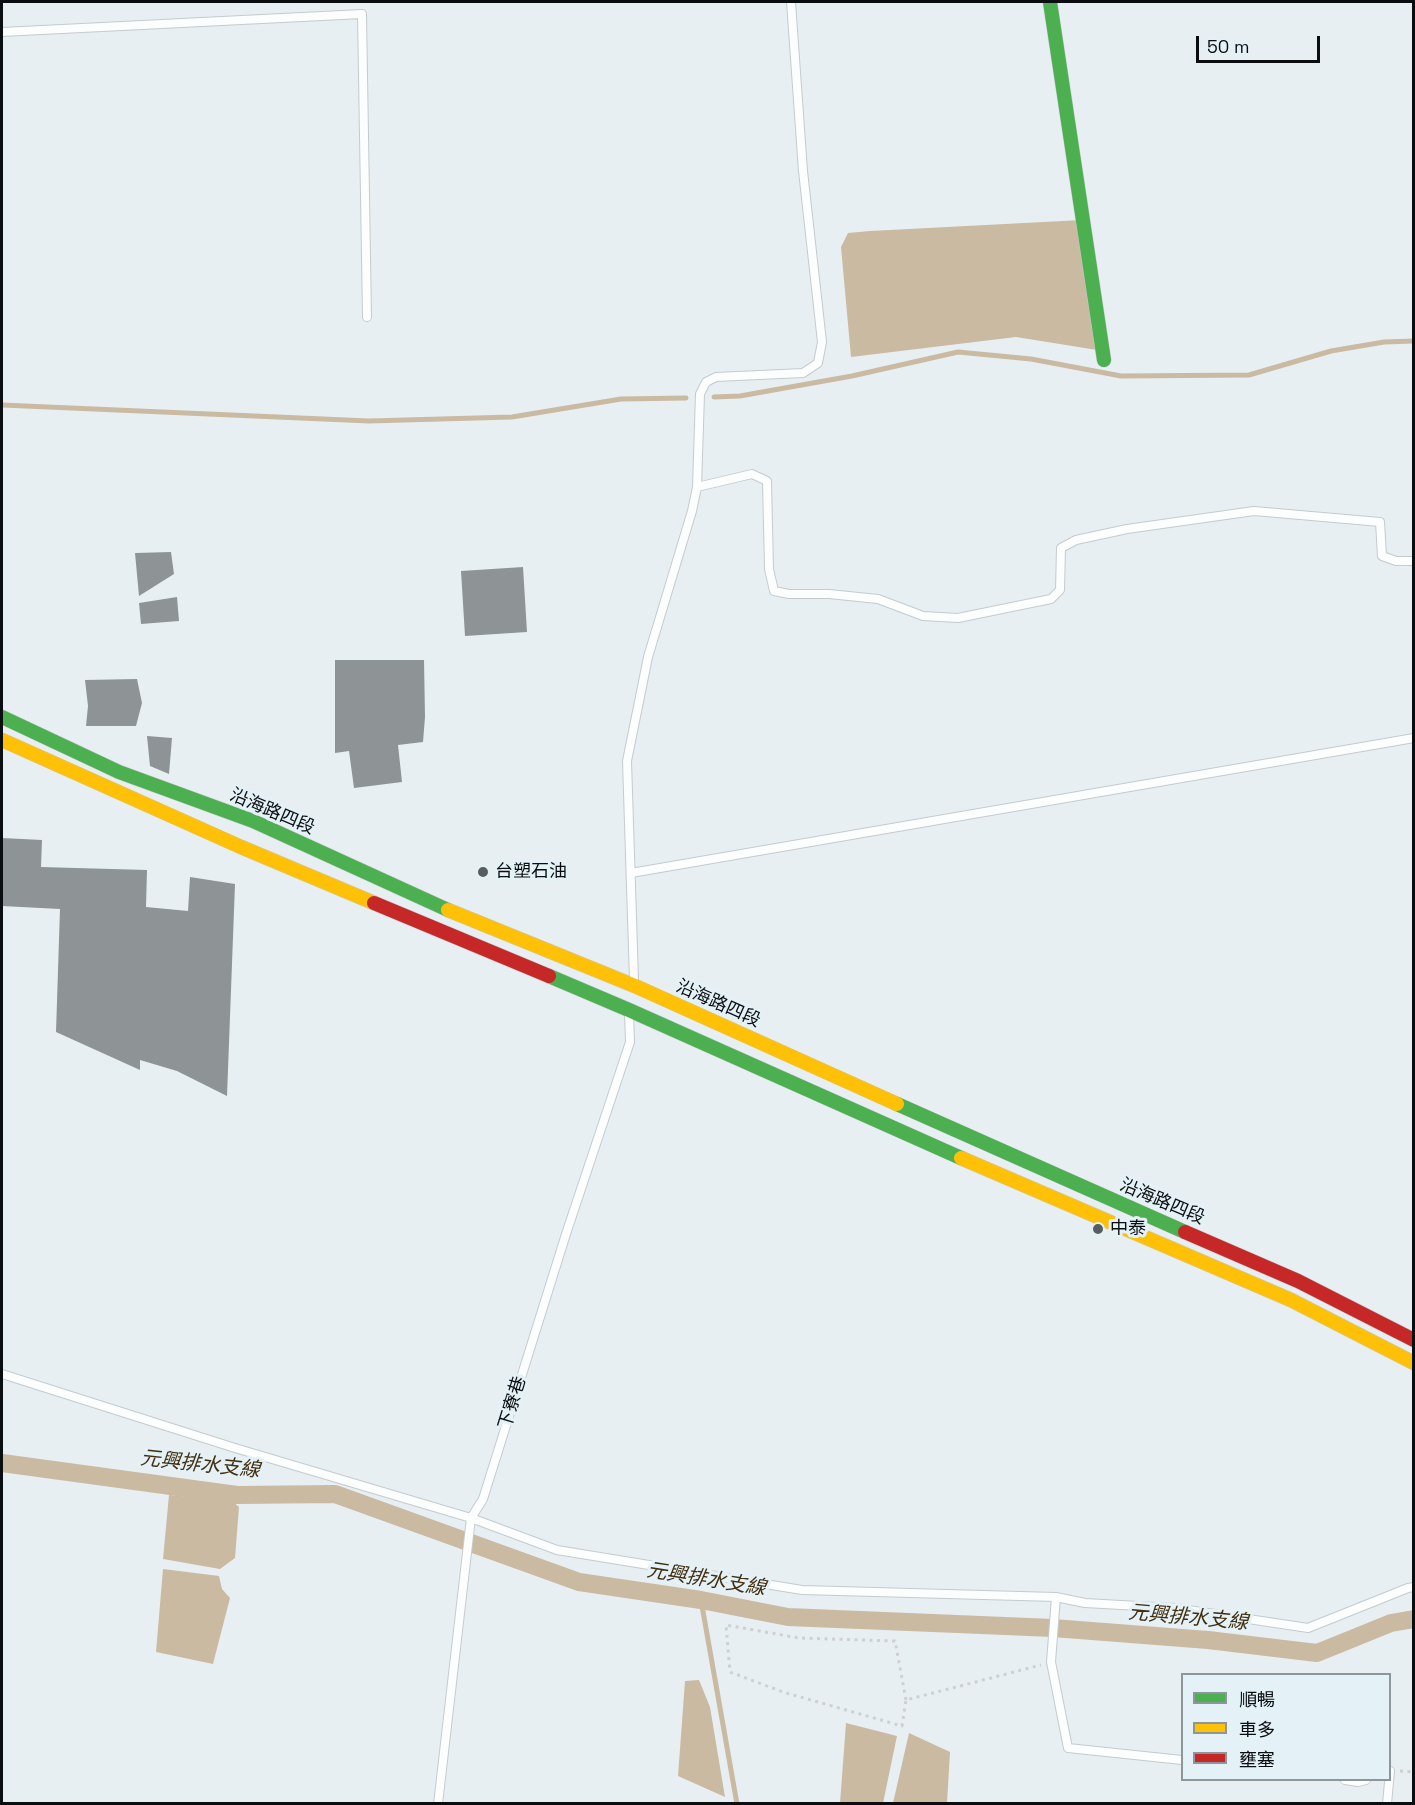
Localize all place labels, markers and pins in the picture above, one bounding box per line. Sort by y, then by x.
place label: 台塑石油 [495,861,567,883]
marker: 台塑石油 [476,865,490,879]
place label: 中泰 [1110,1218,1146,1240]
marker: 中泰 [1091,1222,1105,1236]

